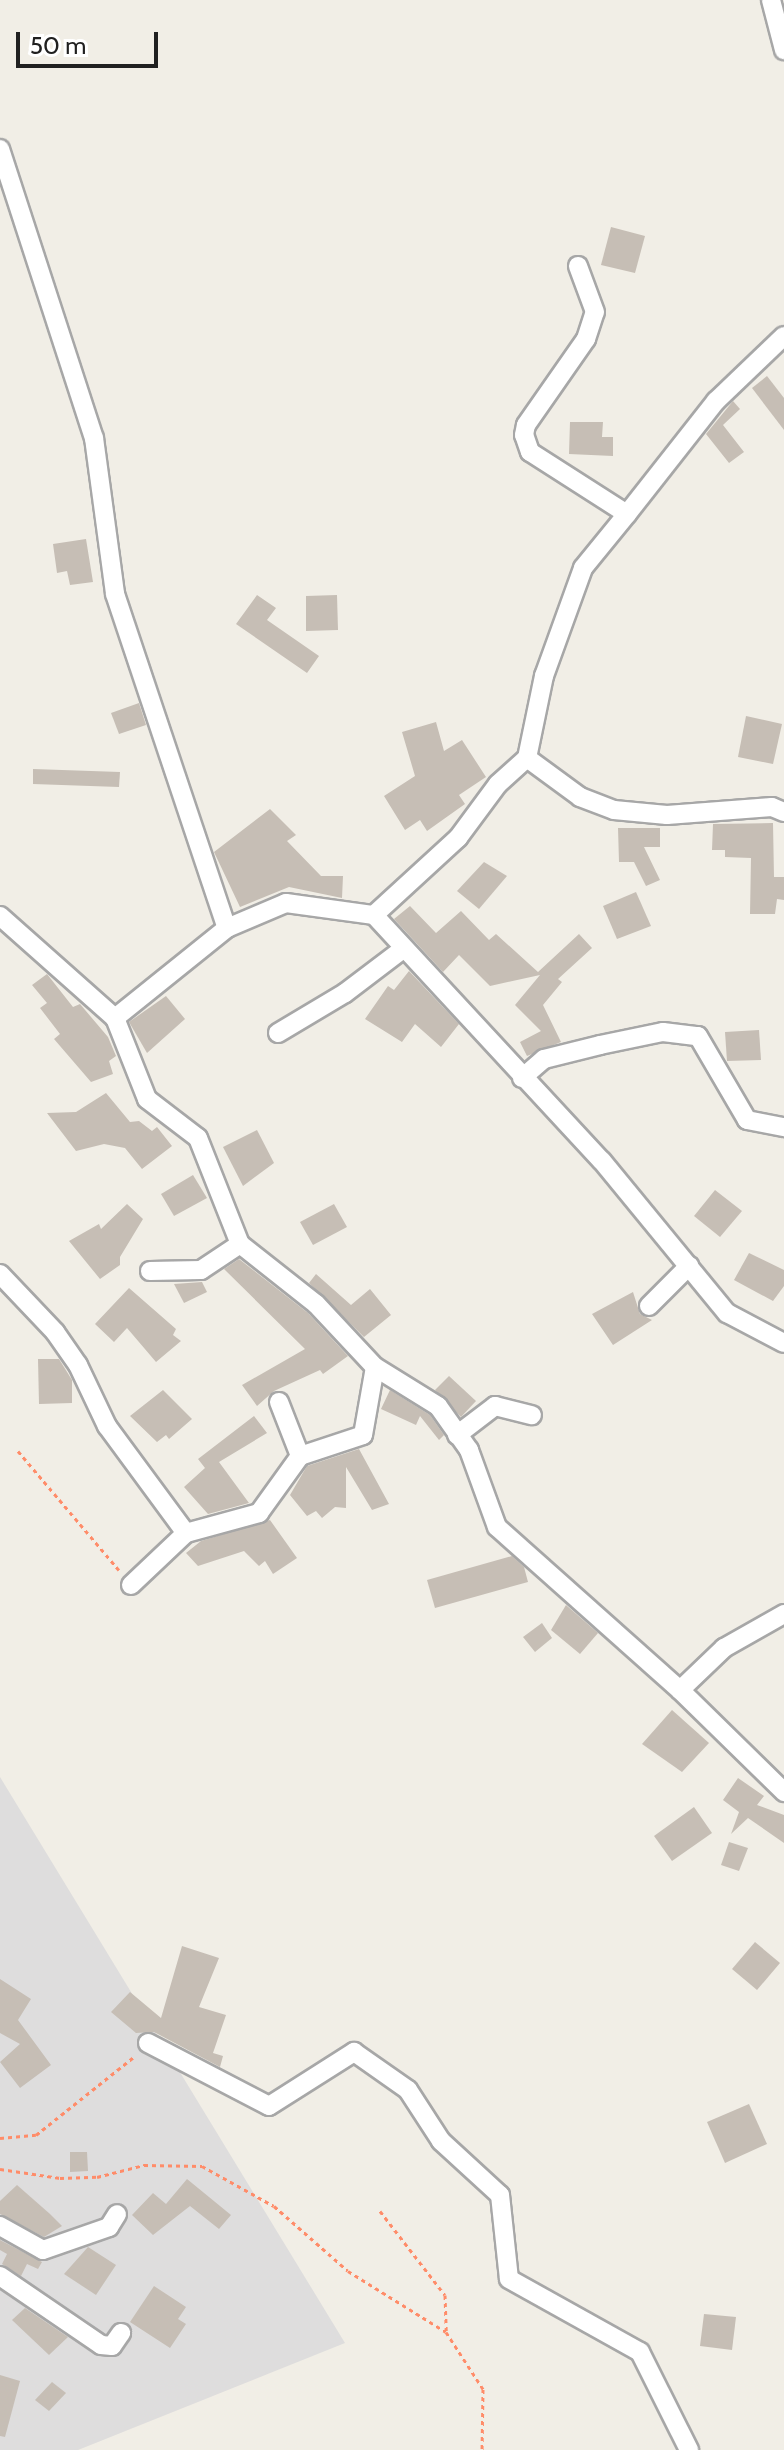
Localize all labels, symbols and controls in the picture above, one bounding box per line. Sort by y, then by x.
scale bar [20,16,162,66]
text: 50 m [30,31,86,60]

